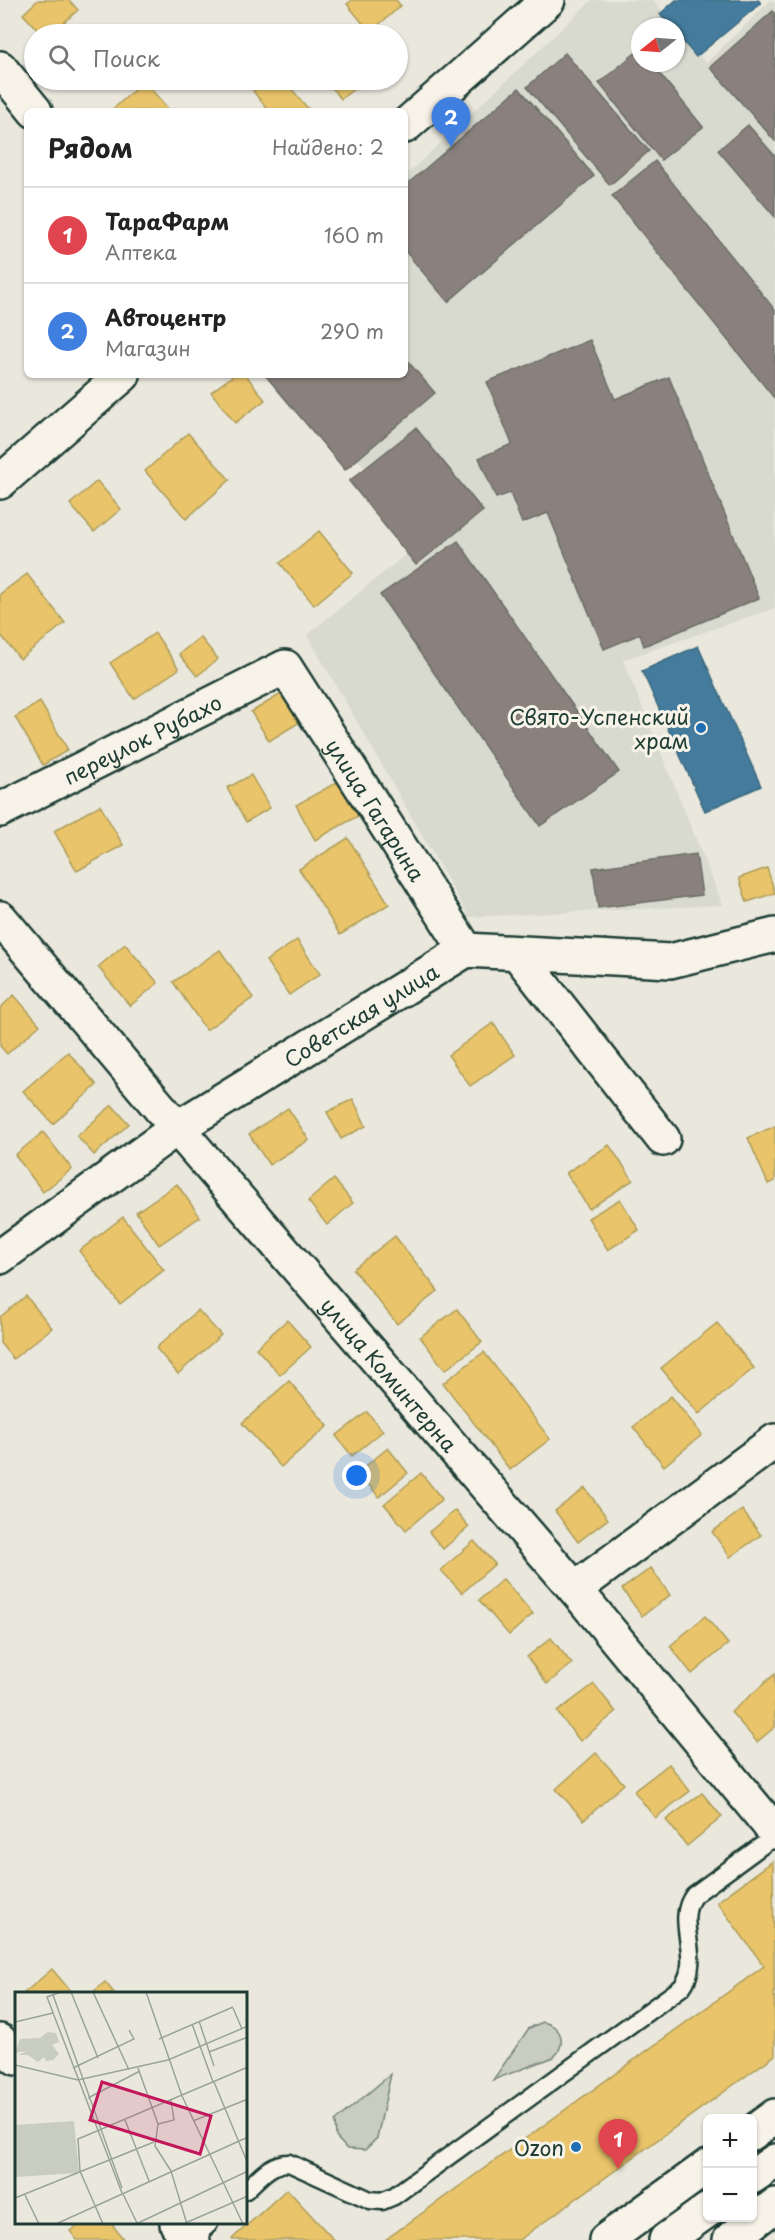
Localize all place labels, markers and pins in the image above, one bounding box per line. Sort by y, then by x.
pin: 2 [432,98,470,147]
place label: Свято-Успенский храм [509,700,689,756]
marker: Свято-Успенский храм [694,721,708,735]
pin: 1 [598,2120,638,2169]
place label: Ozon [514,2131,564,2163]
marker: Ozon [569,2140,583,2154]

